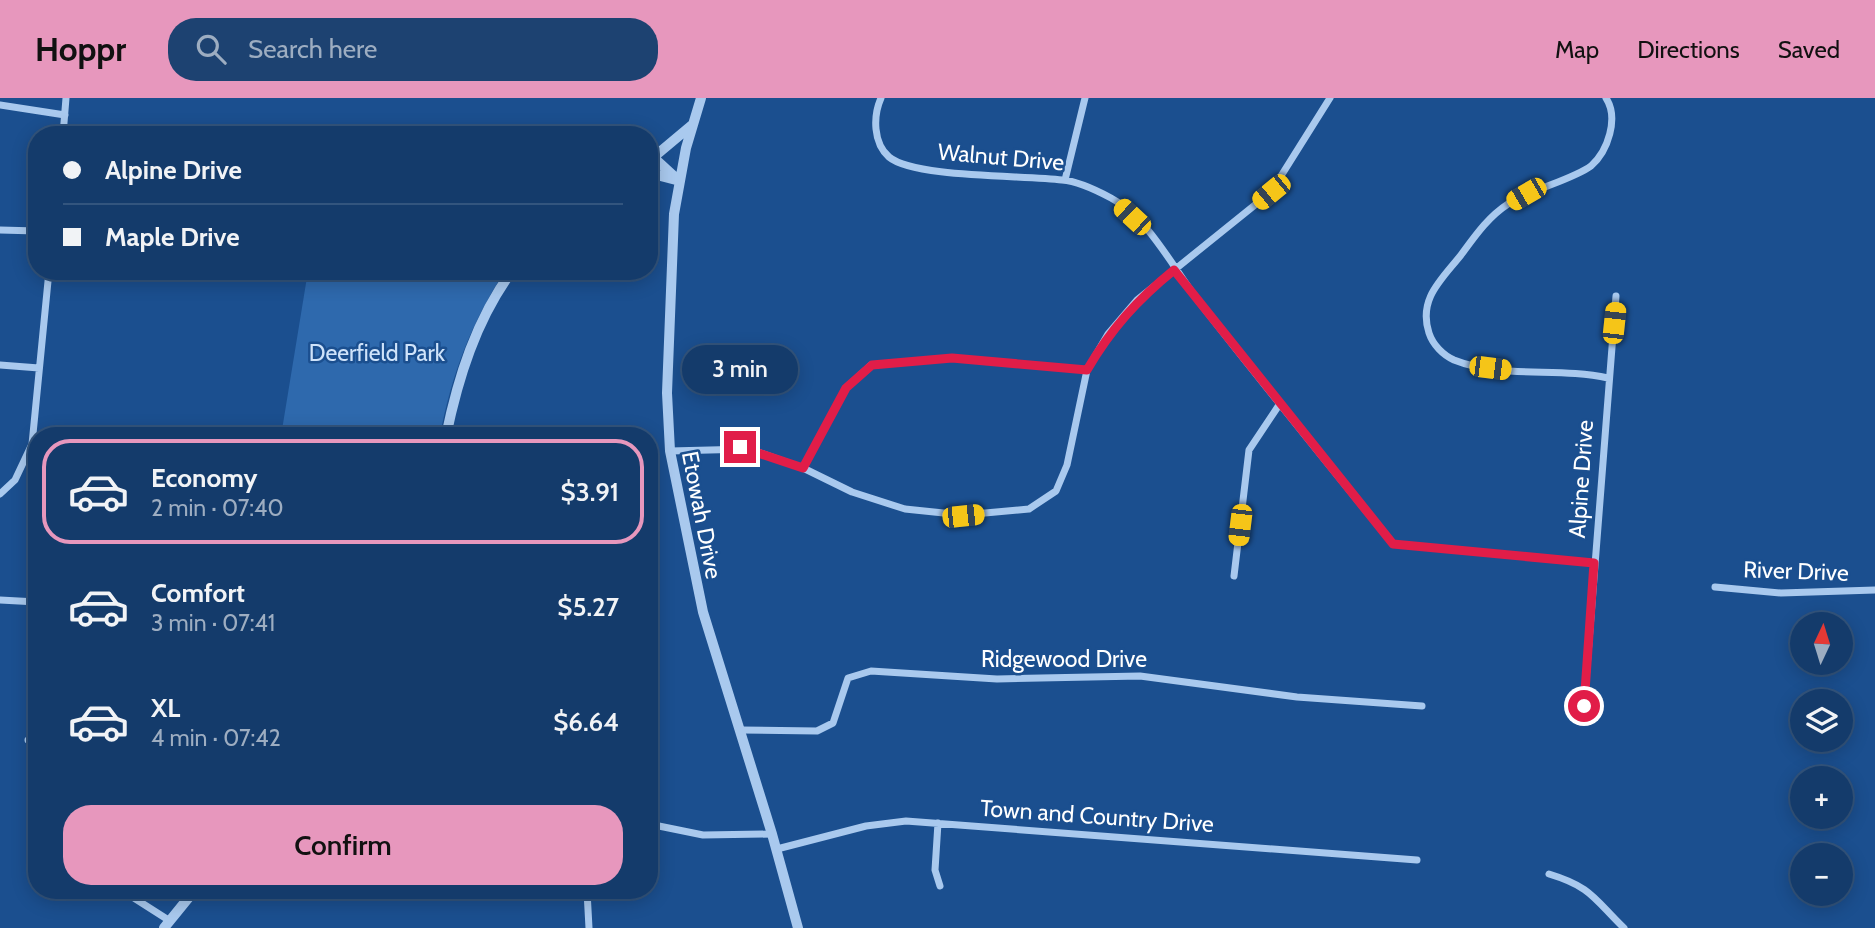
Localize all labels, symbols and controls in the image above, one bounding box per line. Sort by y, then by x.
search box [168,18,658,81]
text: Hoppr [35,29,126,69]
icon: search [192,30,230,68]
text: Search here [248,33,377,65]
text: Map [1555,35,1599,64]
text: Directions [1637,35,1740,64]
text: Saved [1778,35,1840,64]
street label: Walnut Drive [937,138,1066,176]
text: Alpine Drive [105,154,242,186]
car [1249,171,1294,213]
car [1503,174,1550,214]
car [1110,195,1155,239]
text: Maple Drive [105,221,240,253]
car [1602,301,1627,345]
park label: Deerfield Park [309,339,446,367]
callout: 3 min [682,345,798,394]
text: 3 min [712,355,768,383]
car [1468,355,1513,381]
street label: Alpine Drive [1563,419,1599,539]
route end [724,431,756,463]
street label: Etowah Drive [676,449,728,581]
icon: car [67,460,130,523]
text: Economy [151,462,257,494]
text: $3.91 [561,476,619,508]
text: 2 min · 07:40 [151,494,283,522]
car [942,503,985,529]
car [1228,503,1253,547]
street label: River Drive [1743,555,1849,587]
icon: car [67,575,130,638]
text: Comfort [151,577,245,609]
text: $5.27 [557,591,619,623]
text: 3 min · 07:41 [151,609,275,637]
north arrow [1790,612,1853,676]
map controls [1790,612,1853,906]
street label: Ridgewood Drive [981,645,1147,673]
button: layers [1790,689,1853,752]
icon: car [67,690,130,753]
route start [1568,690,1600,722]
text: XL [151,692,180,724]
text: $6.64 [553,706,619,738]
text: 4 min · 07:42 [151,724,281,752]
button: + [1790,766,1853,829]
street label: Town and Country Drive [979,794,1215,838]
button: Confirm [63,805,623,885]
button: − [1790,843,1853,906]

